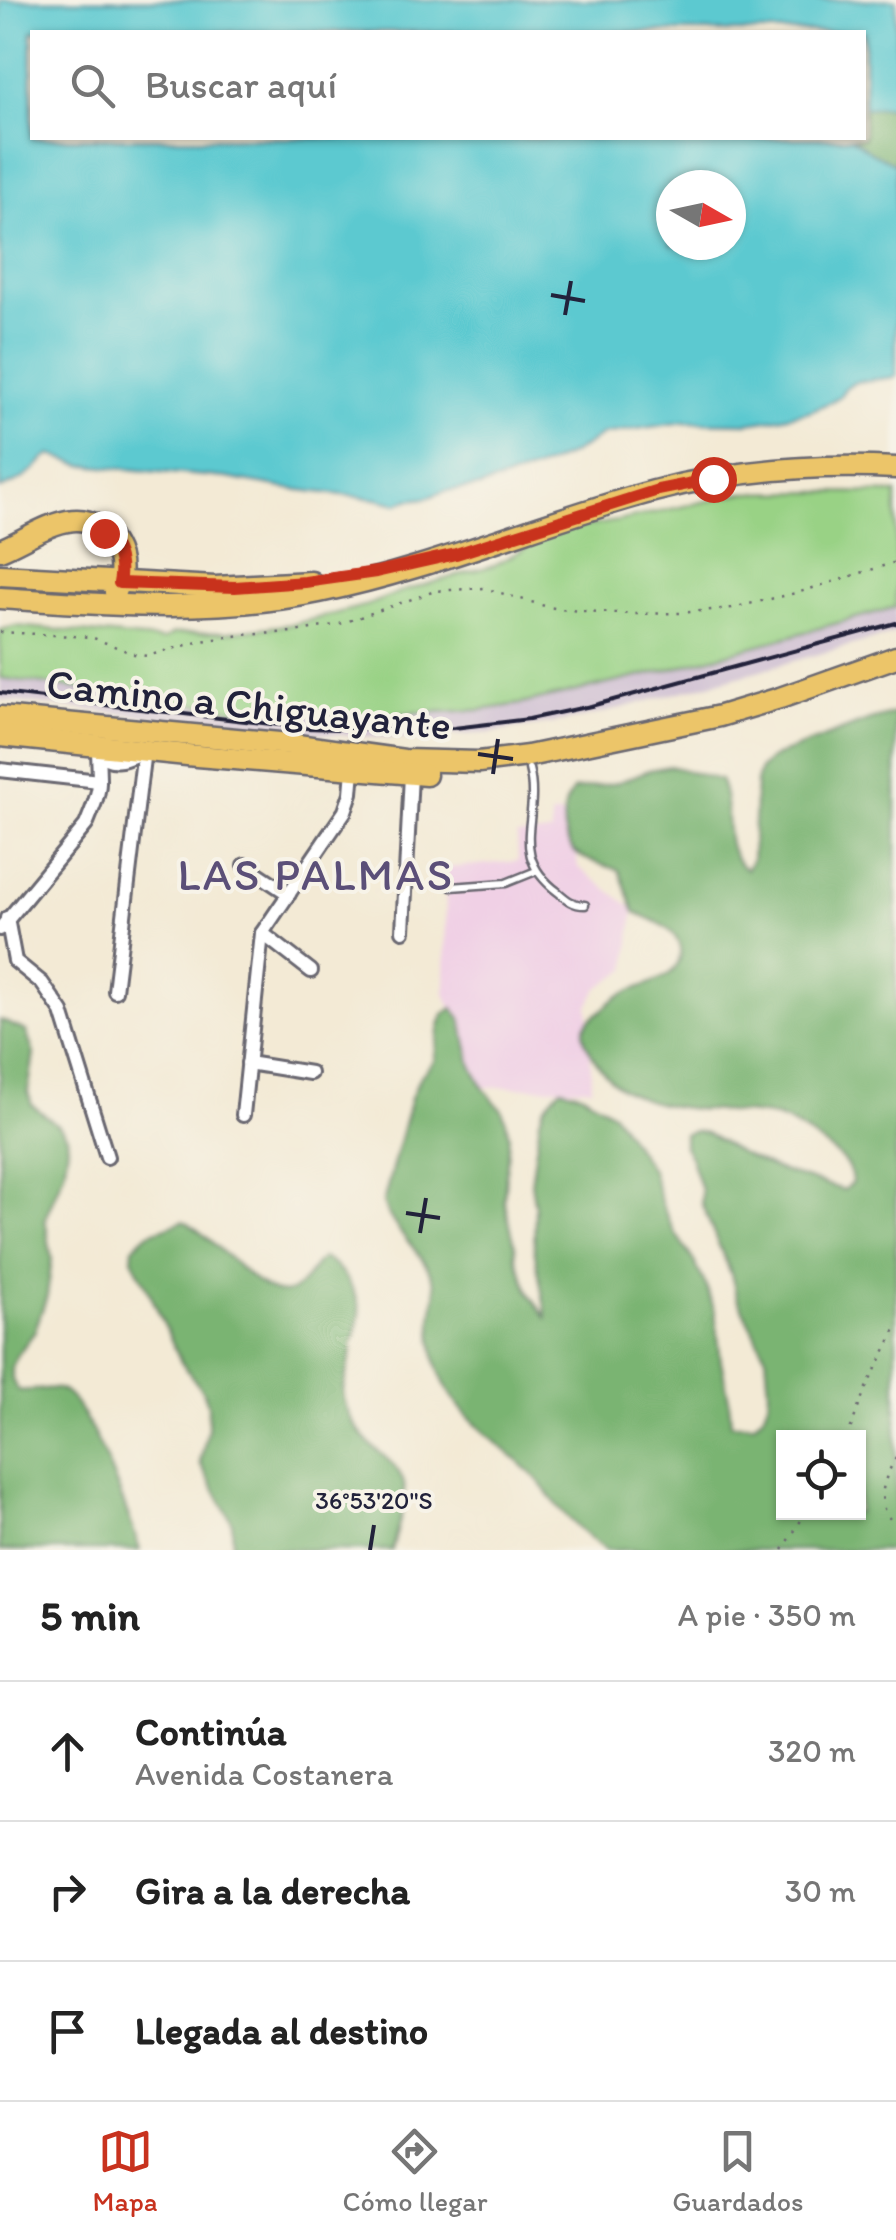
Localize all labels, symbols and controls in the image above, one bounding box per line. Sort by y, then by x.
search box [30,30,866,140]
icon: search [65,58,120,113]
text: Buscar aquí [145,62,337,108]
north arrow [656,170,746,260]
route start [691,457,737,503]
route end [82,511,128,557]
street label: Camino a Chiguayante [44,657,454,751]
district label: LAS PALMAS [177,847,455,901]
map controls [776,1430,866,1520]
button: locate [776,1430,866,1520]
text: 36°53'20"S [315,1485,433,1515]
text: 5 min [40,1590,140,1641]
text: A pie · 350 m [678,1596,856,1634]
text: Continúa [135,1709,287,1755]
icon: ahead [40,1724,95,1779]
text: 320 m [768,1732,856,1770]
text: Avenida Costanera [135,1755,393,1793]
icon: right [40,1864,95,1919]
text: Gira a la derecha [135,1868,410,1914]
text: 30 m [785,1872,856,1910]
icon: arrive [40,2004,95,2059]
text: Llegada al destino [135,2008,428,2054]
tab: Mapa [92,2124,158,2218]
tab: Cómo llegar [342,2124,487,2218]
tab: Guardados [672,2124,804,2218]

